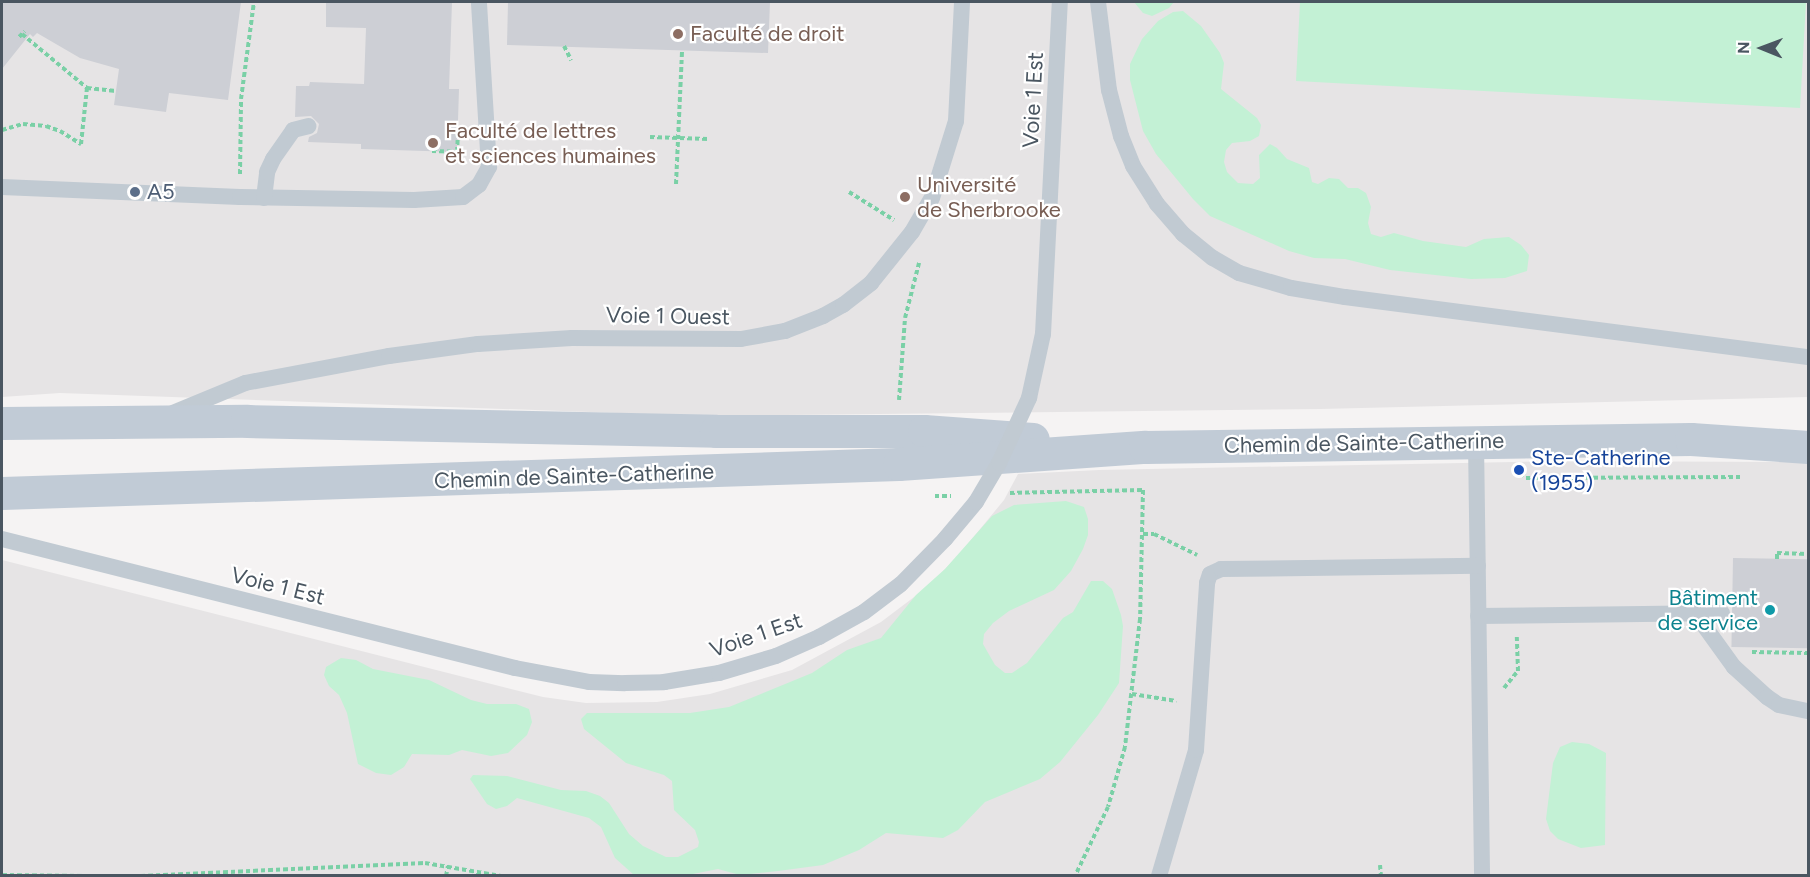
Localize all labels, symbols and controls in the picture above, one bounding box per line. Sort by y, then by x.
north arrow [1732,18,1792,78]
place label: Faculté de droit [690,21,845,47]
marker: Faculté de droit [671,27,685,41]
text: N [1734,41,1753,54]
street label: Voie 1 Est [1017,51,1049,149]
place label: Faculté de lettres et sciences humaines [445,117,656,168]
marker: Faculté de lettres et sciences humaines [426,136,440,150]
place label: Université de Sherbrooke [917,171,1061,222]
place label: A5 [147,179,175,205]
marker: A5 [128,185,142,199]
marker: Université de Sherbrooke [898,190,912,204]
street label: Voie 1 Ouest [606,302,730,330]
street label: Chemin de Sainte-Catherine [1224,427,1504,459]
place label: Ste-Catherine (1955) [1531,444,1670,496]
street label: Chemin de Sainte-Catherine [434,458,714,494]
marker: Ste-Catherine (1955) [1512,463,1526,477]
street label: Voie 1 Est [228,562,328,610]
place label: Bâtiment de service [1658,584,1758,636]
marker: Bâtiment de service [1763,603,1777,617]
street label: Voie 1 Est [706,607,806,663]

